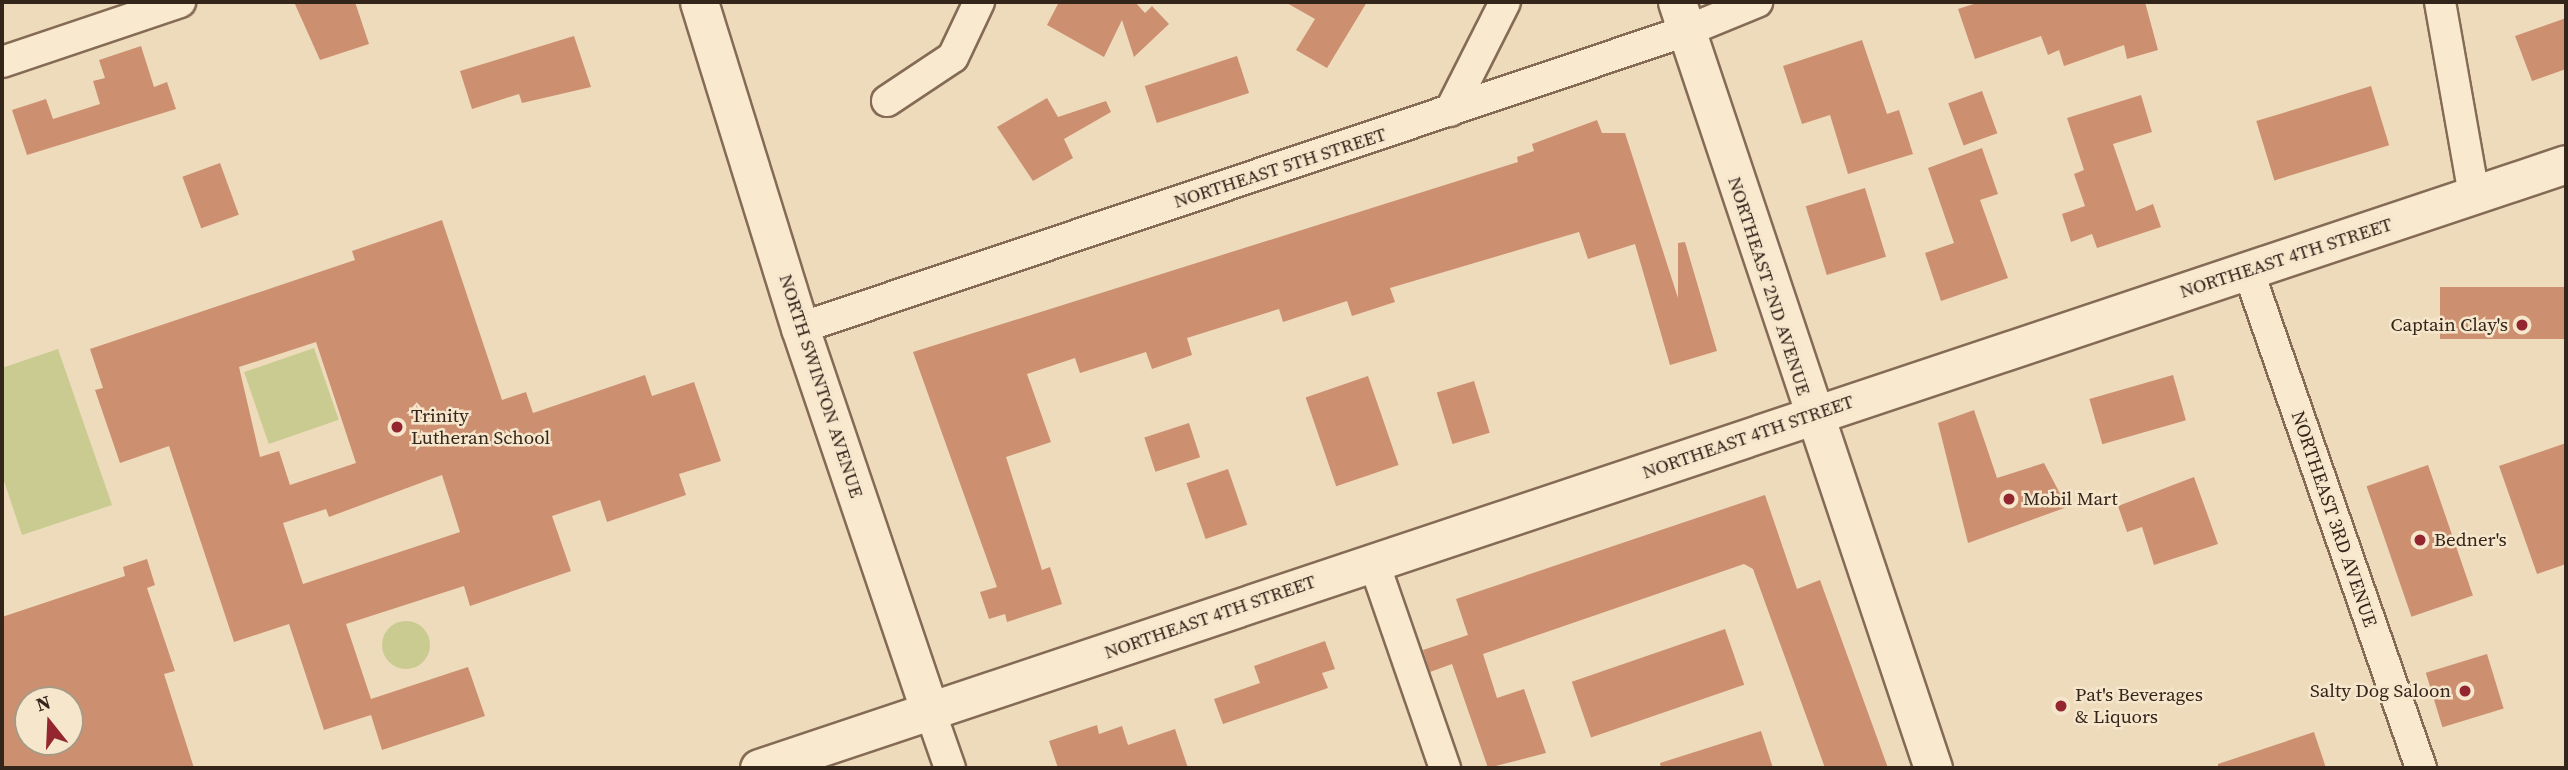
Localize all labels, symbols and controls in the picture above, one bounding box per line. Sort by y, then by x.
street label: NORTHEAST 5TH STREET [1171,123,1389,213]
street label: NORTHEAST 2ND AVENUE [1723,174,1815,398]
street label: NORTHEAST 4TH STREET [2177,213,2395,303]
street label: NORTH SWINTON AVENUE [774,271,868,501]
place label: Captain Clay's [2391,314,2508,336]
marker: Captain Clay's [2514,317,2530,333]
street label: NORTHEAST 4TH STREET [1639,390,1857,484]
place label: Trinity Lutheran School [411,405,550,449]
street label: NORTHEAST 3RD AVENUE [2286,408,2382,630]
marker: Trinity Lutheran School [389,419,405,435]
place label: Mobil Mart [2023,488,2118,510]
marker: Mobil Mart [2001,491,2017,507]
place label: Bedner's [2434,529,2507,551]
marker: Bedner's [2412,532,2428,548]
street label: NORTHEAST 4TH STREET [1101,570,1319,664]
place label: Salty Dog Saloon [2310,680,2451,702]
marker: Salty Dog Saloon [2457,683,2473,699]
place label: Pat's Beverages & Liquors [2075,684,2203,728]
north arrow [14,686,84,756]
text: N [33,688,54,717]
marker: Pat's Beverages & Liquors [2053,698,2069,714]

